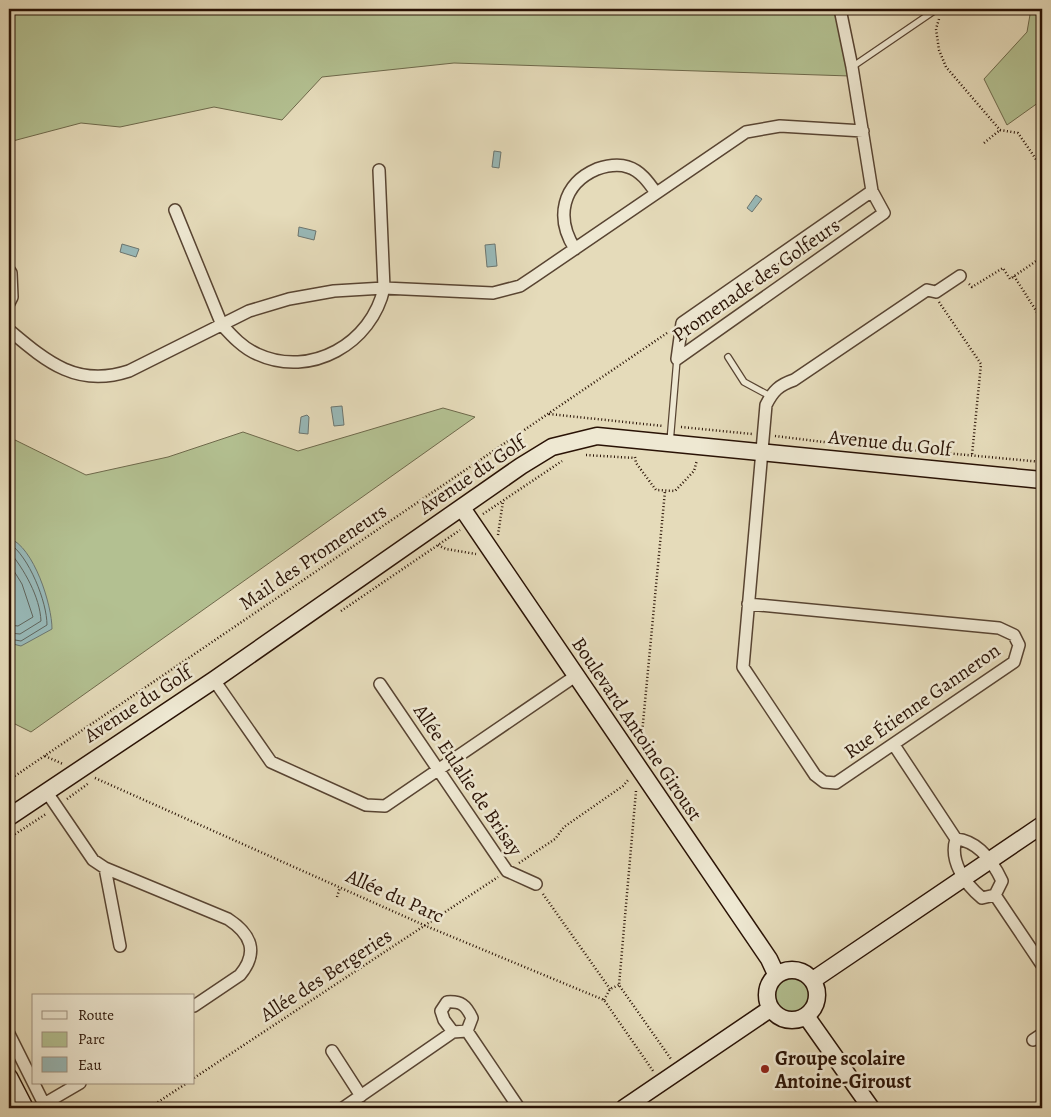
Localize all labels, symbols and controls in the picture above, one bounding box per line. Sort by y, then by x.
street label: Promenade des Golfeurs [667,212,845,348]
street label: Avenue du Golf [826,423,956,463]
street label: Avenue du Golf [412,427,534,521]
street label: Mail des Promeneurs [234,498,392,616]
street label: Boulevard Antoine Giroust [565,632,709,826]
street label: Rue Étienne Ganneron [839,637,1006,765]
street label: Avenue du Golf [78,657,200,749]
street label: Allée Eulalie de Brisay [407,698,529,862]
street label: Allée du Parc [341,862,448,930]
street label: Allée des Bergeries [254,922,397,1028]
legend [32,994,195,1084]
text: Route [78,1005,114,1025]
text: Parc [78,1029,105,1049]
place label: Groupe scolaire Antoine-Giroust [774,1045,912,1095]
text: Eau [78,1055,103,1075]
marker: Groupe scolaire Antoine-Giroust [759,1063,771,1075]

